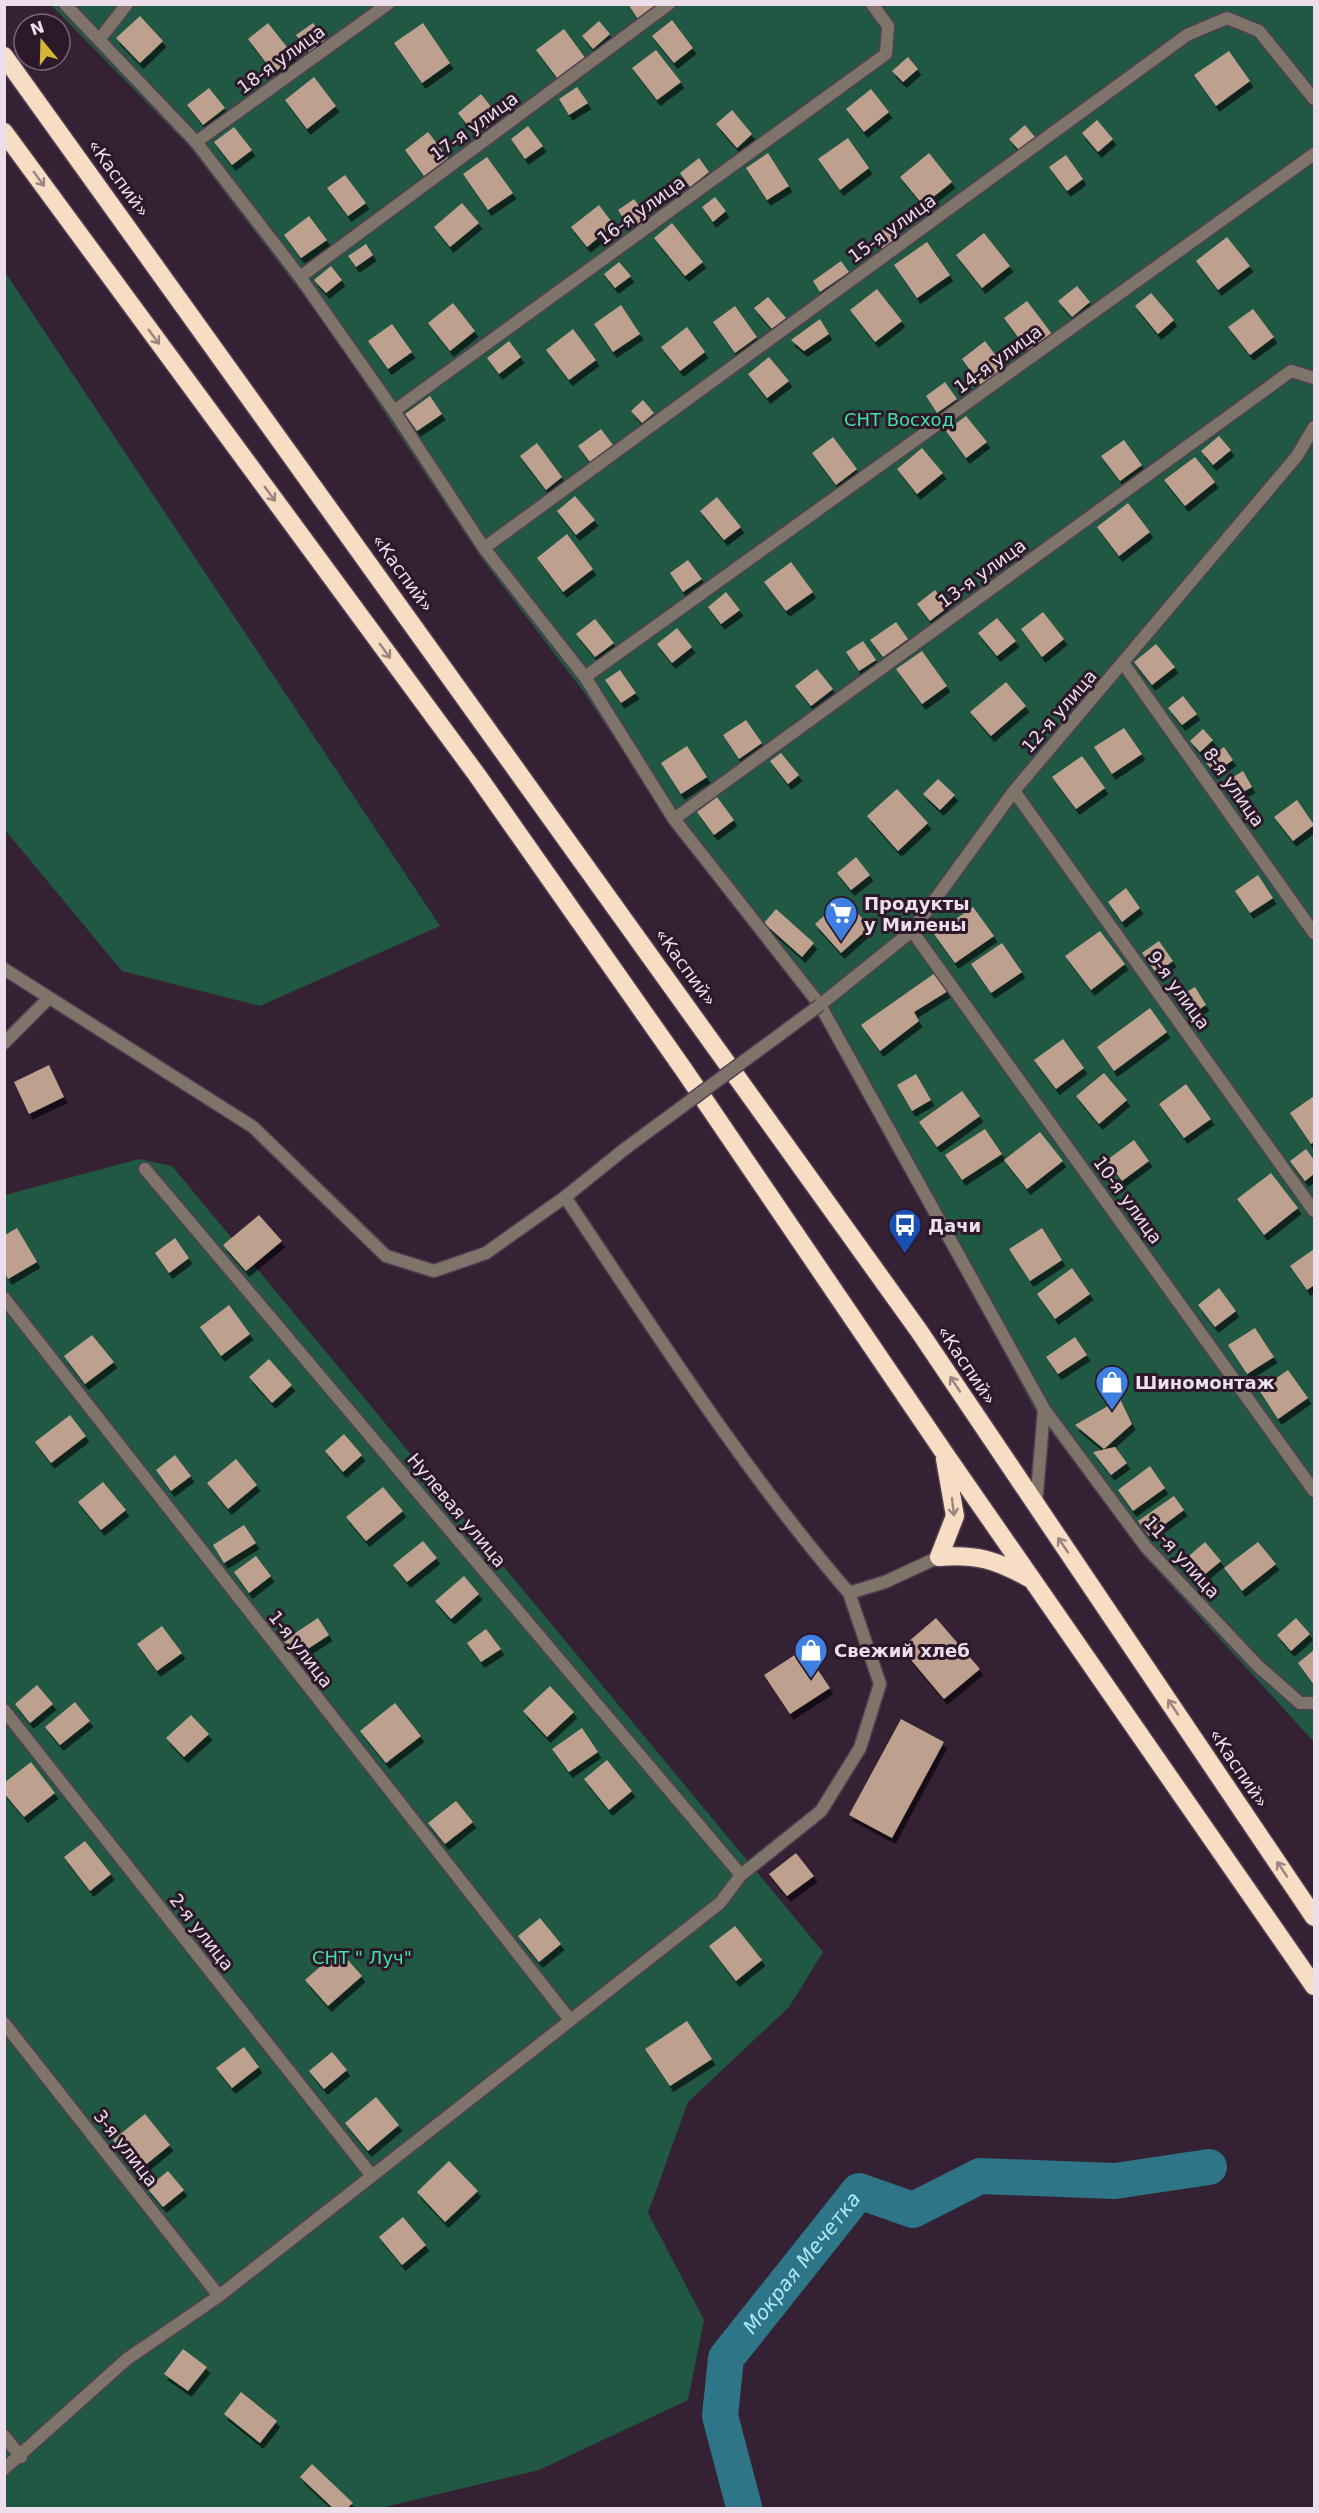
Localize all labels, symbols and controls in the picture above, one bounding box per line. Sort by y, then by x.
north arrow [12,12,72,72]
text: N [28,17,47,39]
street label: 18-я улица [233,20,329,98]
street label: 17-я улица [426,87,522,165]
street label: «Каспий» [84,135,154,221]
one-way arrow [33,171,45,187]
street label: 16-я улица [593,171,689,249]
street label: 15-я улица [844,189,940,267]
street label: 14-я улица [950,320,1046,398]
one-way arrow [148,328,161,344]
park label: СНТ Восход [844,409,954,430]
one-way arrow [264,485,276,501]
street label: «Каспий» [368,530,438,616]
street label: 13-я улица [934,534,1030,612]
one-way arrow [379,642,391,658]
street label: 12-я улица [1017,665,1101,757]
street label: 8-я улица [1199,743,1269,831]
place label: Продукты у Милены [864,893,970,935]
supermarket icon: Продукты у Милены [823,895,859,942]
street label: «Каспий» [651,924,721,1010]
street label: 9-я улица [1144,947,1214,1033]
street label: 10-я улица [1089,1152,1167,1248]
bus stop icon: Дачи [887,1207,923,1254]
place label: Дачи [928,1215,981,1236]
street label: «Каспий» [933,1321,1001,1409]
shop icon: Шиномонтаж [1094,1364,1130,1411]
place label: Шиномонтаж [1135,1372,1275,1393]
one-way arrow [948,1375,961,1392]
street label: Нулевая улица [403,1449,511,1571]
one-way arrow [947,1496,958,1516]
street label: 11-я улица [1140,1512,1224,1602]
one-way arrow [1057,1537,1070,1554]
street label: 1-я улица [265,1606,337,1692]
shop icon: Свежий хлеб [793,1632,829,1679]
place label: Свежий хлеб [834,1640,970,1661]
one-way arrow [1167,1699,1179,1716]
street label: «Каспий» [1205,1724,1273,1812]
one-way arrow [1276,1861,1288,1877]
street label: 2-я улица [166,1889,238,1975]
park label: СНТ " Луч" [312,1947,412,1968]
street label: 3-я улица [90,2105,162,2191]
water label: Мокрая Мечетка [738,2187,866,2339]

